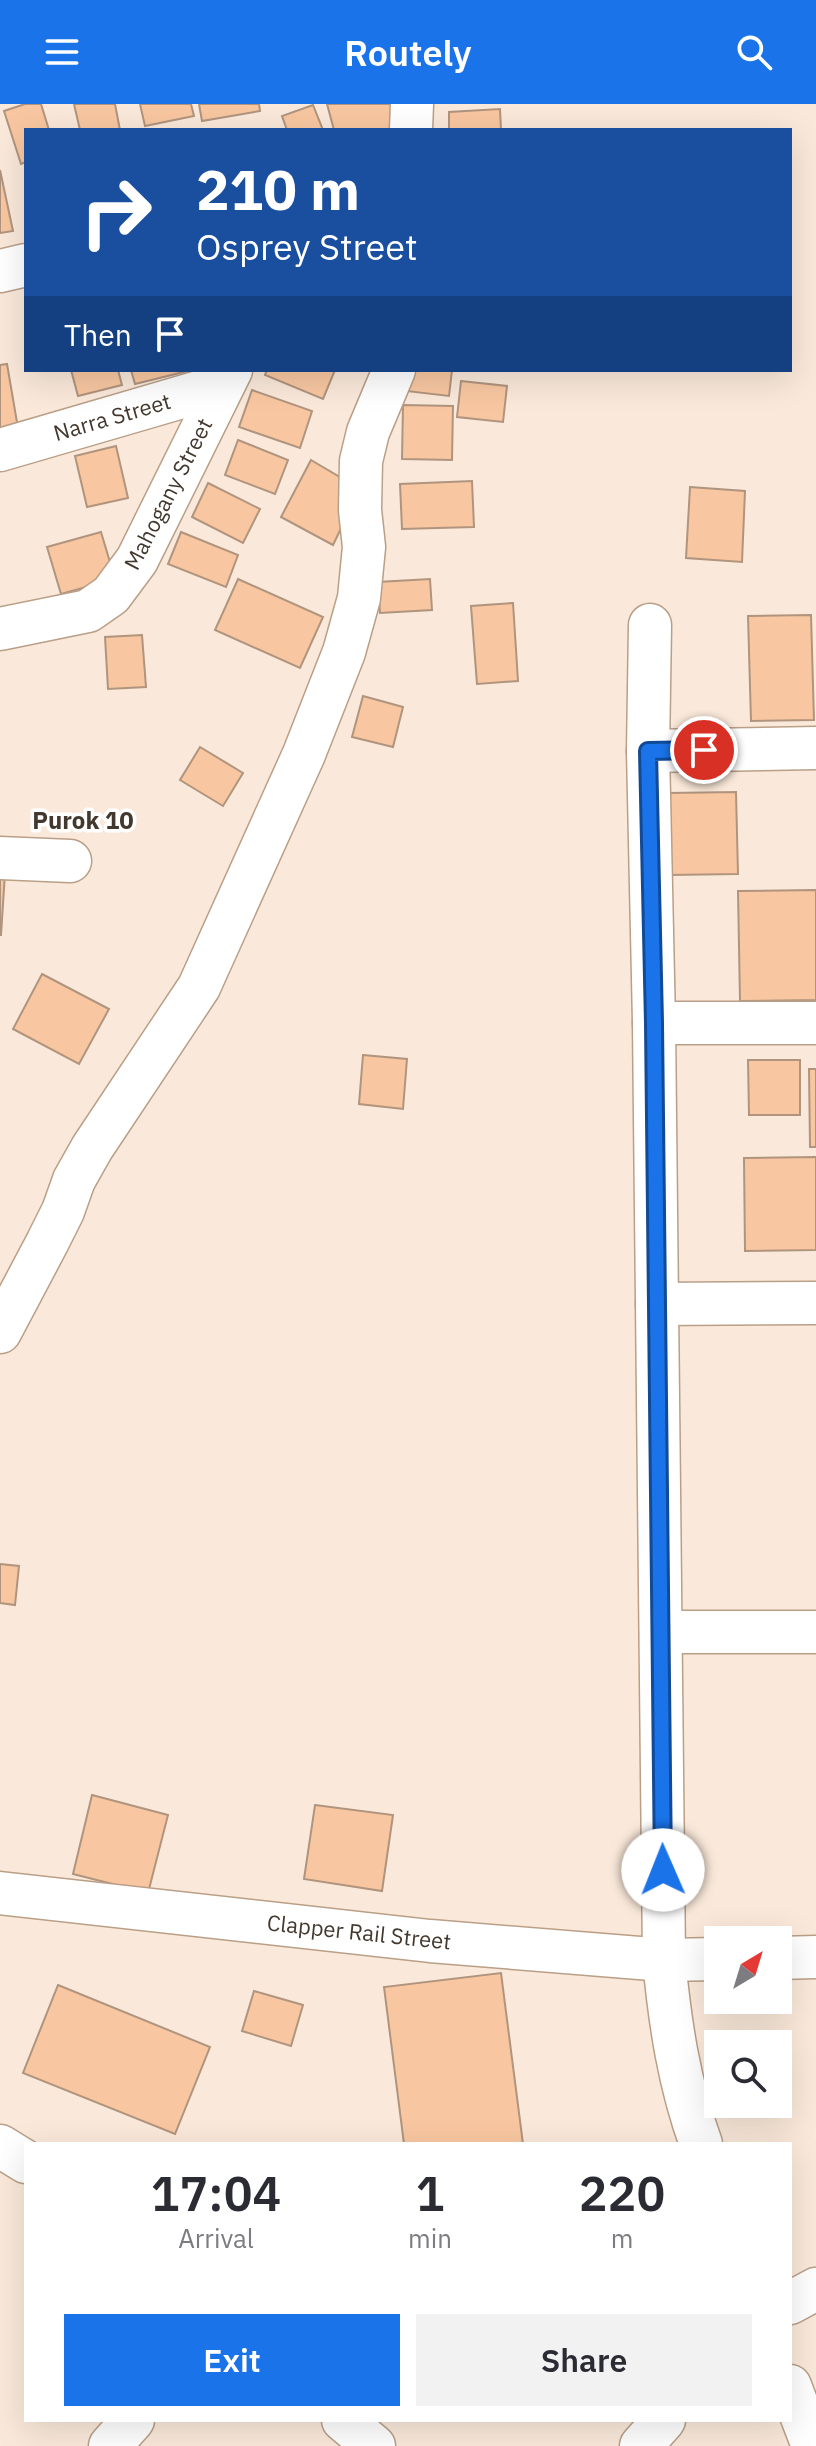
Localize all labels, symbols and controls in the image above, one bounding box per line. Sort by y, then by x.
text: Routely [344,29,472,76]
icon: menu [40,30,84,74]
icon: search [732,30,776,74]
text: 210 m [196,153,360,225]
icon: right [64,160,168,264]
text: Osprey Street [196,223,418,270]
icon: arrive [148,312,192,356]
text: Then [64,315,132,354]
street label: Narra Street [50,386,174,447]
street label: Mahogany Street [117,413,218,575]
pin [670,716,738,784]
icon: arrive [682,728,726,772]
district label: Purok 10 [32,804,134,836]
position arrow [621,1828,705,1912]
street label: Clapper Rail Street [266,1907,453,1956]
north arrow [704,1926,792,2014]
map controls [704,1926,792,2118]
button: search [704,2030,792,2118]
text: 17:04 [151,2162,281,2224]
text: 1 [416,2162,444,2224]
text: 220 [579,2162,665,2224]
text: Arrival [178,2221,254,2255]
text: min [408,2221,452,2255]
text: m [611,2221,633,2255]
button: Exit [64,2314,400,2406]
button: Share [416,2314,752,2406]

